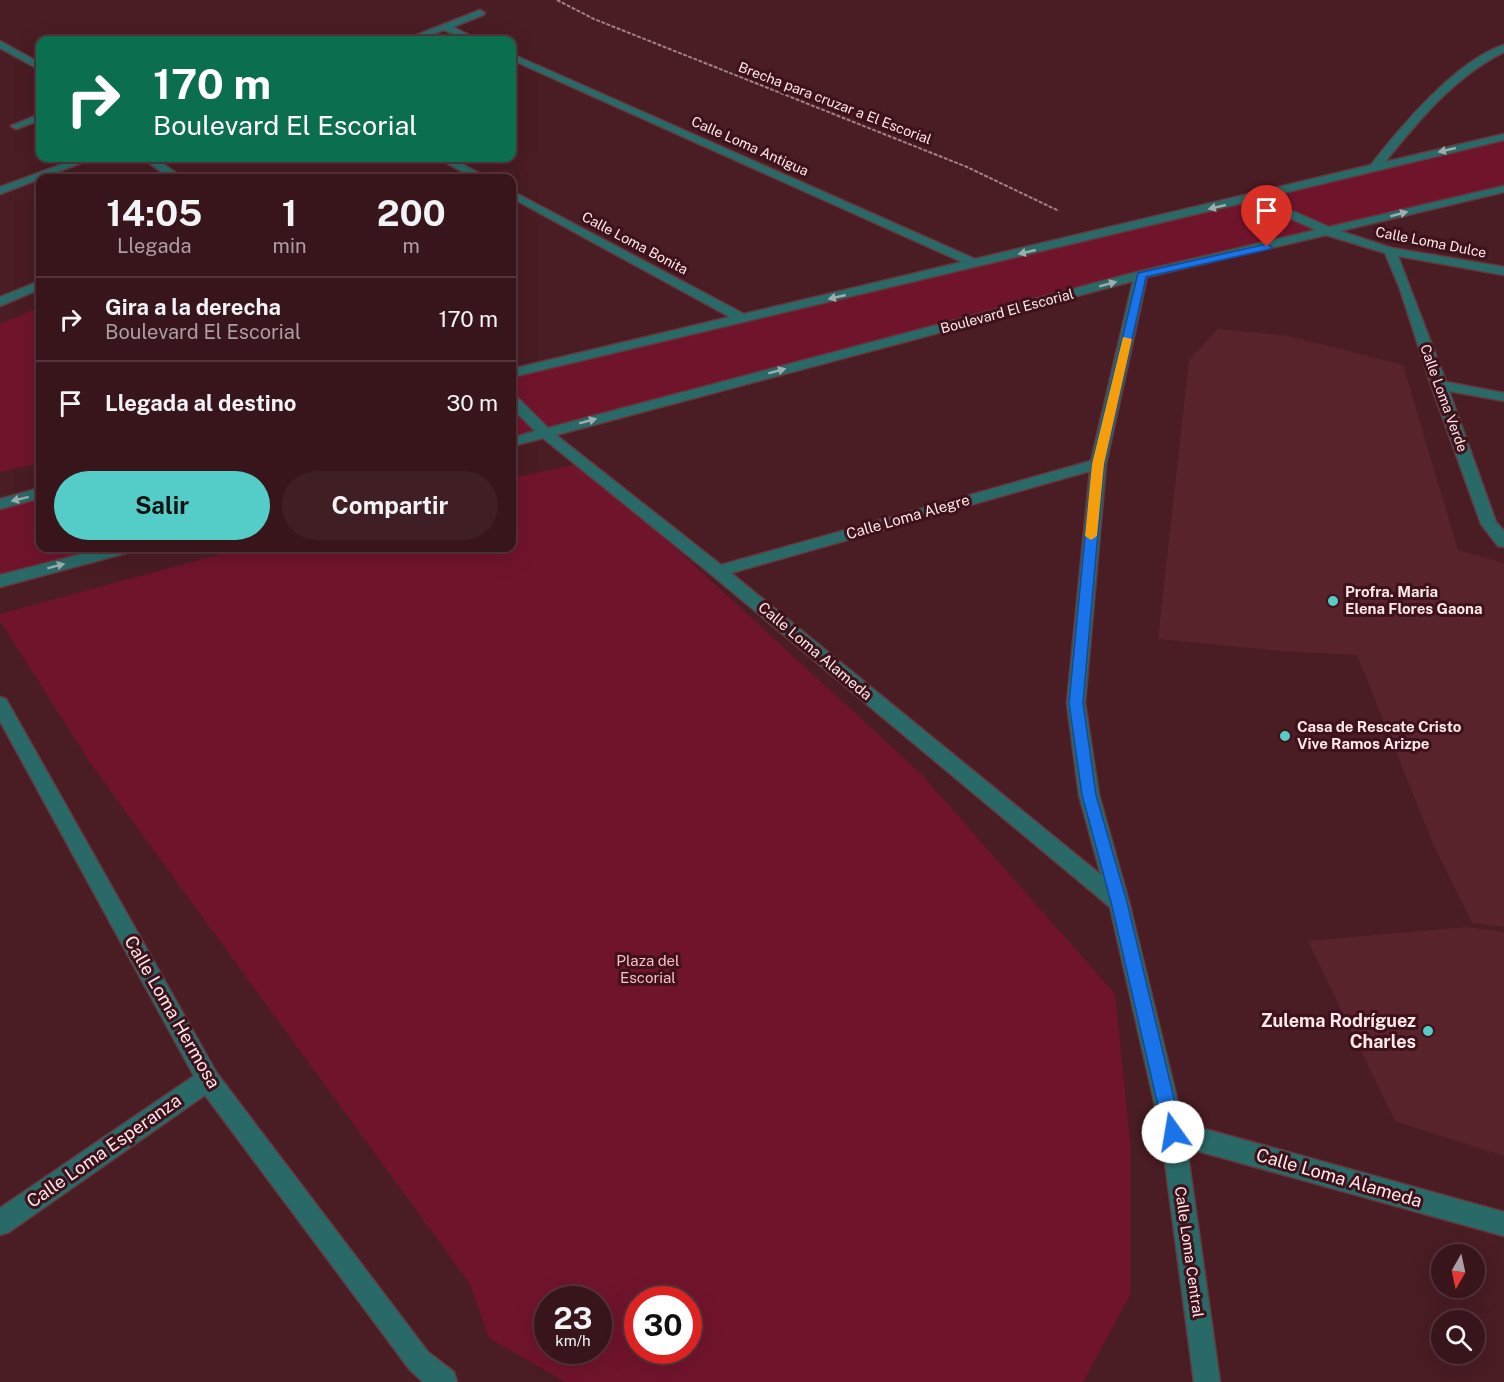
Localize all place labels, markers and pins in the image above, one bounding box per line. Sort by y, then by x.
pin [1241,185,1292,247]
place label: Profra. Maria Elena Flores Gaona [1345,583,1482,617]
marker: Profra. Maria Elena Flores Gaona [1326,594,1340,608]
place label: Casa de Rescate Cristo Vive Ramos Arizpe [1297,718,1462,752]
marker: Casa de Rescate Cristo Vive Ramos Arizpe [1278,729,1292,743]
place label: Zulema Rodríguez Charles [1261,1010,1416,1052]
marker: Zulema Rodríguez Charles [1421,1024,1435,1038]

